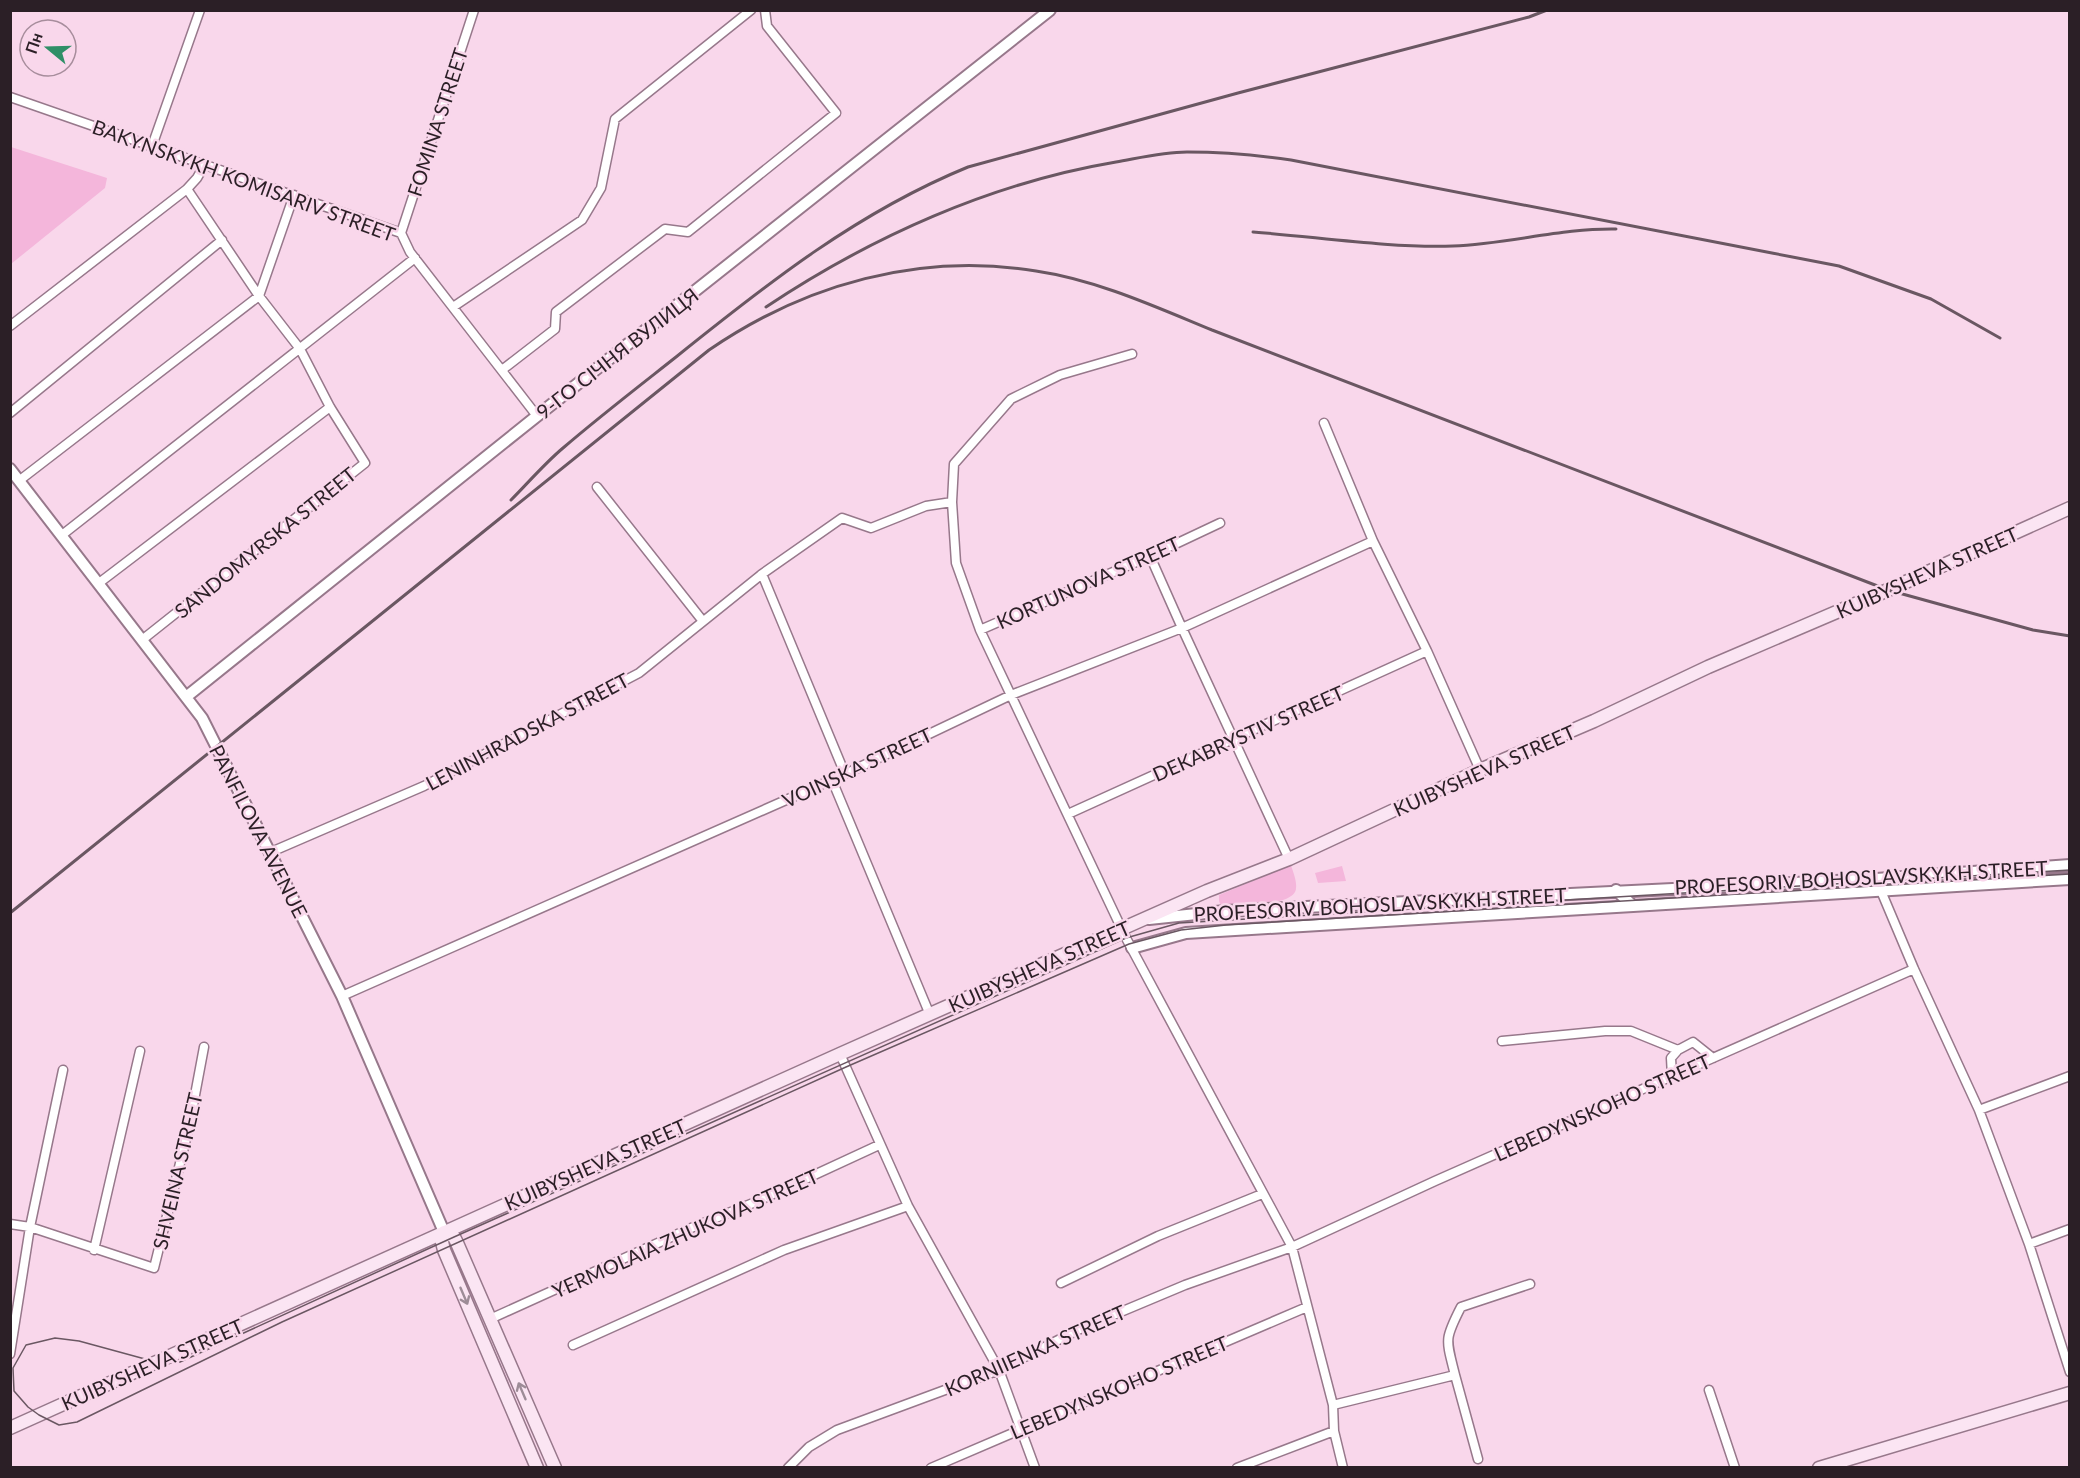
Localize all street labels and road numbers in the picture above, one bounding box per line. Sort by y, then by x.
street label: FOMINA STREET [402,45,472,199]
street label: BAKYNSKYKH KOMISARIV STREET [89,114,399,246]
street label: 9-ГО СІЧНЯ ВУЛИЦЯ [531,282,703,424]
street label: SANDOMYRSKA STREET [169,461,361,623]
street label: KUIBYSHEVA STREET [1832,521,2022,623]
street label: KORTUNOVA STREET [992,531,1184,633]
street label: LENINHRADSKA STREET [421,667,633,795]
street label: DEKABRYSTIV STREET [1149,680,1348,786]
street label: KUIBYSHEVA STREET [1389,719,1579,821]
street label: VOINSKA STREET [778,722,936,812]
street label: PANFILOVA AVENUE [205,741,313,921]
street label: PROFESORIV BOHOSLAVSKYKH STREET [1674,855,2048,899]
street label: PROFESORIV BOHOSLAVSKYKH STREET [1193,882,1567,926]
street label: KUIBYSHEVA STREET [944,915,1134,1017]
street label: LEBEDYNSKOHO STREET [1490,1048,1714,1166]
street label: SHVEINA STREET [147,1090,207,1252]
street label: KUIBYSHEVA STREET [500,1113,690,1215]
street label: YERMOLAIA ZHUKOVA STREET [548,1163,822,1303]
street label: KORNIIENKA STREET [941,1299,1129,1401]
street label: KUIBYSHEVA STREET [57,1313,247,1415]
street label: LEBEDYNSKOHO STREET [1007,1330,1232,1444]

